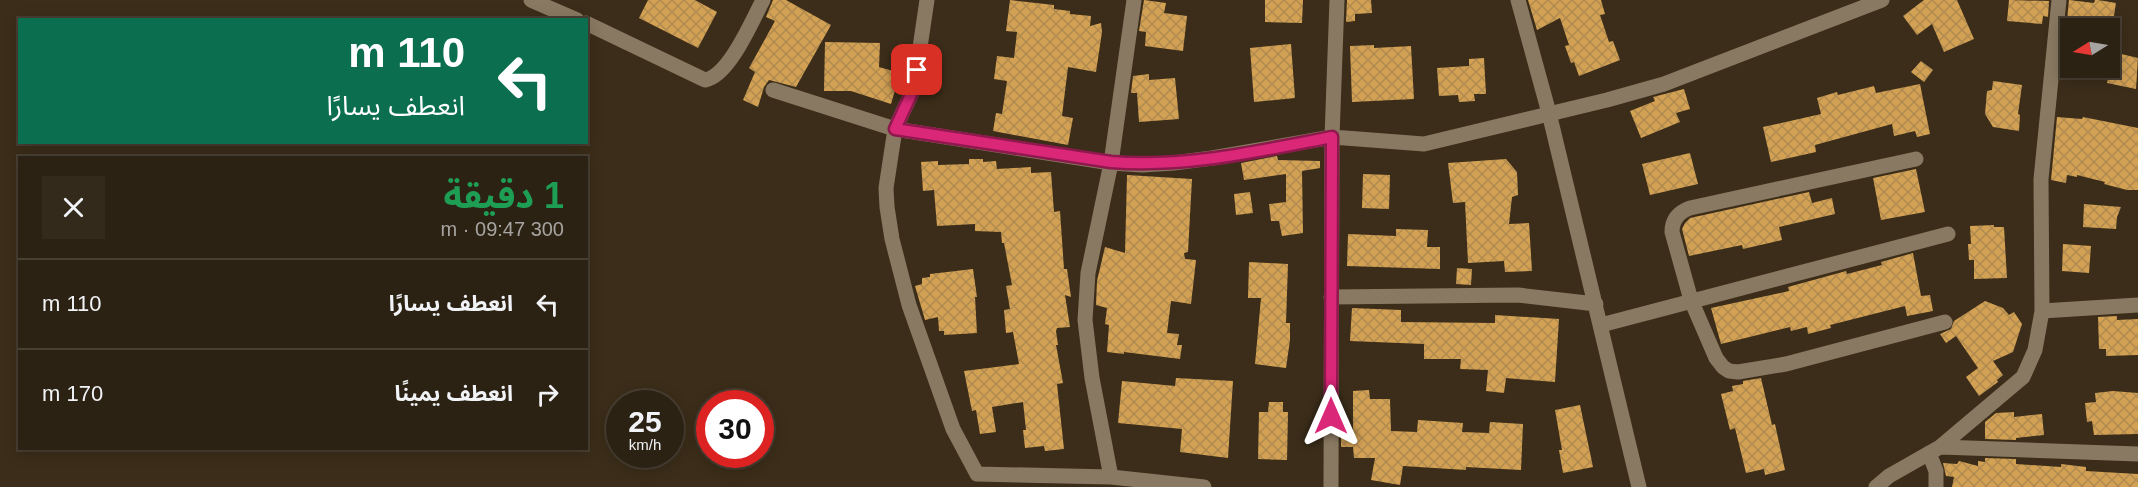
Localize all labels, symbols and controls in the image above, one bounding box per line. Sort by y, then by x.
north arrow [2060,18,2120,78]
map controls [2060,18,2120,78]
text: 110 m [348,29,465,76]
icon: left [486,42,564,120]
pin [891,44,942,95]
icon: arrive [900,53,933,86]
text: انعطف يسارًا [326,91,465,121]
text: 1 دقيقة [443,175,564,216]
button: close [42,176,105,239]
text: 300 m · 09:47 [441,218,564,240]
icon: left [531,288,564,321]
text: 110 m [42,291,102,316]
text: انعطف يسارًا [389,291,513,316]
icon: right [531,378,564,411]
text: 170 m [42,381,103,406]
text: انعطف يمينًا [394,381,513,406]
position arrow [1299,384,1363,448]
speed limit sign: 30 [696,390,774,468]
text: 25 [628,405,662,438]
text: km/h [629,436,661,453]

